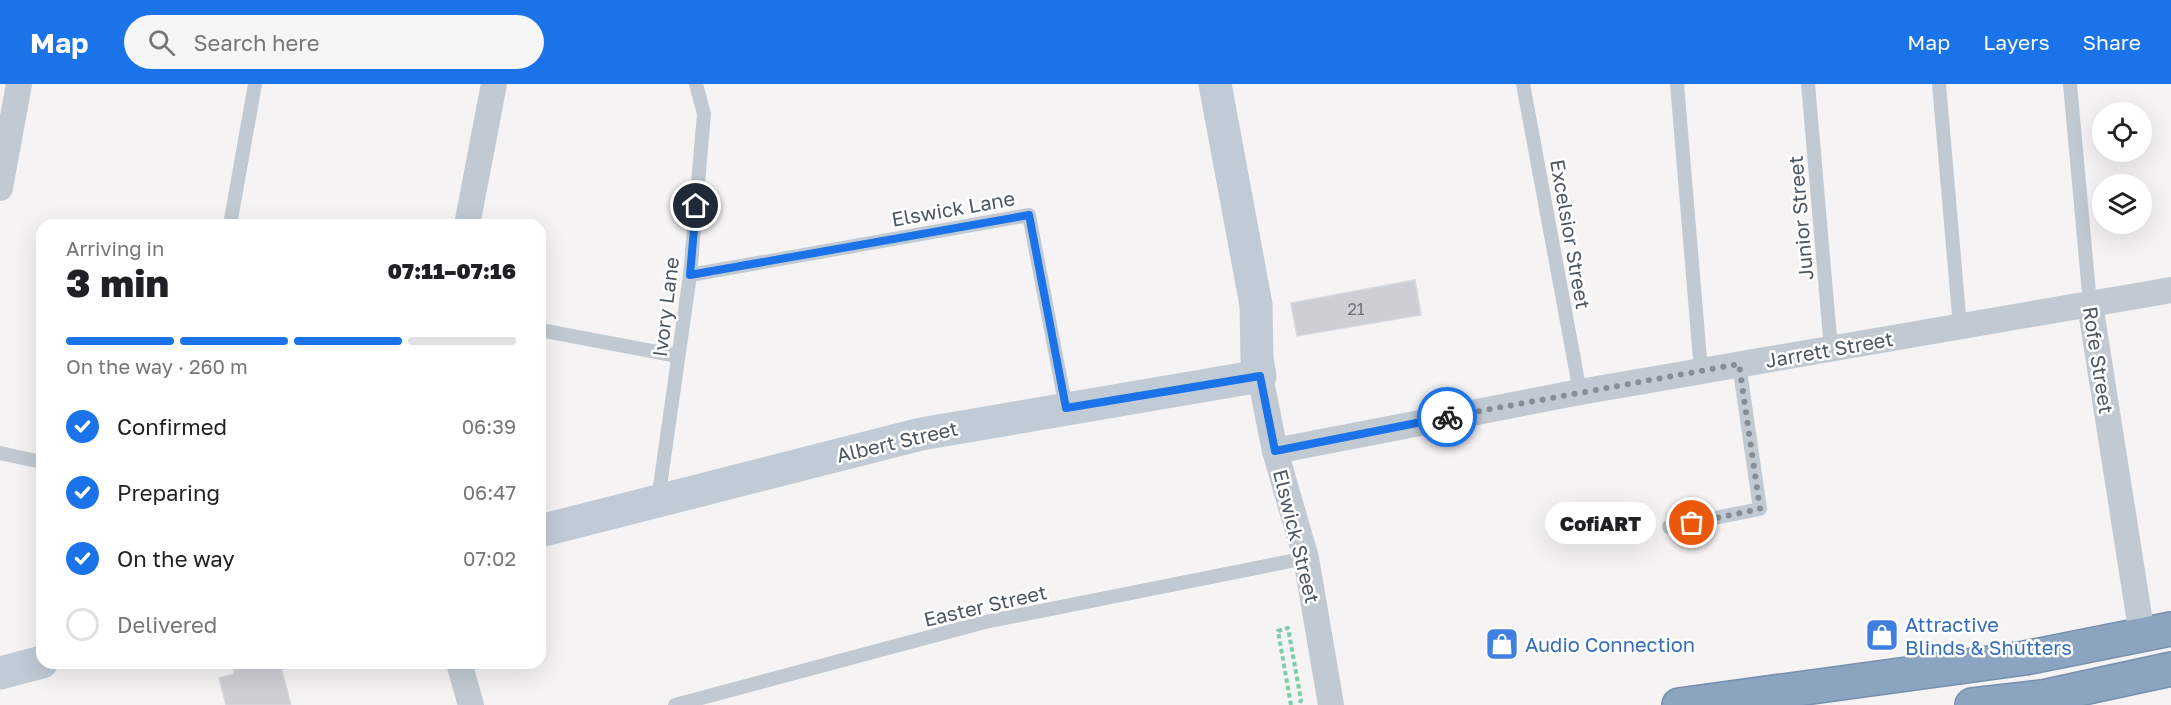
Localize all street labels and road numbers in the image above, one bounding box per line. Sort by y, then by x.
street label: Junior Street [1783,155,1817,281]
street label: Excelsior Street [1546,157,1596,311]
street label: Elswick Lane [889,185,1017,231]
street label: Ivory Lane [647,256,683,358]
street label: Rofe Street [2079,305,2119,415]
street label: Jarrett Street [1763,326,1895,372]
street label: Albert Street [834,415,960,467]
street label: Elswick Street [1269,467,1325,605]
street label: Easter Street [921,579,1049,631]

